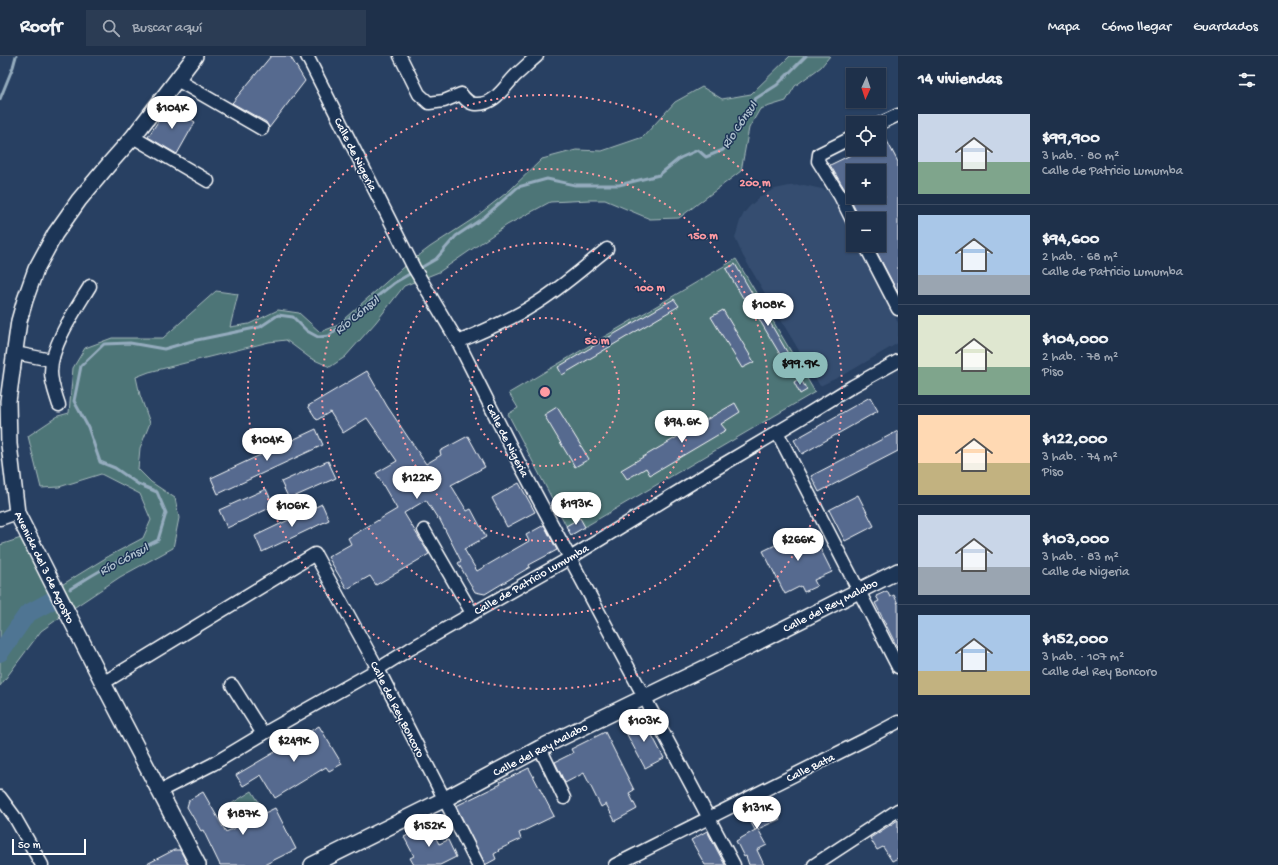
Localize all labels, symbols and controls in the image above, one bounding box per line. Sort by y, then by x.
search box [86,10,366,46]
text: Roofr [20,16,62,39]
icon: search [100,17,122,39]
text: Buscar aquí [132,19,202,37]
text: Mapa [1048,19,1080,36]
text: Cómo llegar [1102,19,1171,36]
text: Guardados [1193,19,1258,36]
north arrow [846,68,886,108]
map controls [846,68,886,252]
icon: filters [1236,69,1258,91]
text: 14 viviendas [918,70,1002,90]
pin: $104K [144,96,200,130]
water label: Río Cónsul [719,98,762,152]
text: $104K [156,101,188,116]
street label: Calle de Nigeria [330,116,379,194]
button: locate [846,116,886,156]
text: $99,900 [1042,129,1100,149]
icon: home [950,130,998,178]
text: 3 hab. · 80 m² [1042,149,1119,164]
button: + [846,164,886,204]
text: Calle de Patricio Lumumba [1042,164,1183,179]
text: 200 m [740,177,771,191]
button: − [846,212,886,252]
text: 150 m [687,230,718,244]
text: $94,600 [1042,230,1099,250]
icon: home [950,231,998,279]
text: 2 hab. · 68 m² [1042,250,1118,265]
text: Calle de Patricio Lumumba [1042,265,1183,280]
text: 100 m [634,282,665,296]
water label: Río Cónsul [332,293,384,339]
pin: $108K [740,293,796,327]
text: $108K [752,298,784,313]
text: $104,000 [1042,330,1109,350]
icon: home [950,331,998,379]
text: 50 m [585,335,610,349]
text: 2 hab. · 78 m² [1042,350,1118,365]
pin: $99.9K [767,352,833,386]
text: $99.9K [782,357,818,372]
text: Piso [1042,365,1064,380]
centre of rings [538,385,552,399]
street label: Calle de Nigeria [482,402,531,480]
pin: $94.6K [649,410,715,444]
text: $94.6K [664,415,700,430]
pin: $104K [239,428,295,462]
text: $122,000 [1042,430,1107,450]
icon: home [950,431,998,479]
text: $104K [251,433,283,448]
text: 3 hab. · 74 m² [1042,450,1118,465]
text: Piso [1042,465,1064,480]
pin: $122K [389,466,445,500]
text: $122K [402,471,433,486]
pin: $193K [548,492,604,526]
pin: $106K [264,494,320,528]
text: $193K [560,497,592,512]
text: $106K [276,499,308,514]
street label: Avenida del 3 de Agosto [10,510,76,626]
pin: $266K [770,528,826,562]
text: $103,000 [1042,530,1109,550]
icon: home [950,531,998,579]
text: $266K [782,533,814,548]
water label: Río Cónsul [97,541,152,579]
street label: Calle de Patricio Lumumba [472,542,592,619]
text: 3 hab. · 83 m² [1042,550,1119,565]
text: Calle de Nigeria [1042,565,1129,580]
street label: Calle del Rey Malabo [781,577,881,637]
text: $152,000 [1042,630,1108,650]
icon: home [950,631,998,679]
text: 3 hab. · 107 m² [1042,650,1124,665]
street label: Calle del Rey Boncoro [366,659,427,760]
text: Calle del Rey Boncoro [1042,665,1157,680]
pin: $103K [616,709,672,743]
text: $103K [628,714,660,729]
street label: Calle del Rey Malabo [491,721,591,781]
pin: $249K [266,729,322,763]
text: $249K [278,734,310,749]
street label: Calle Bata [785,751,838,786]
pin: $131K [729,796,785,830]
text: $131K [742,801,772,816]
pin: $187K [215,802,271,836]
text: $187K [227,807,259,822]
pin: $152K [401,814,457,848]
text: $152K [413,819,445,834]
scale bar [12,837,86,856]
text: 50 m [18,840,40,852]

